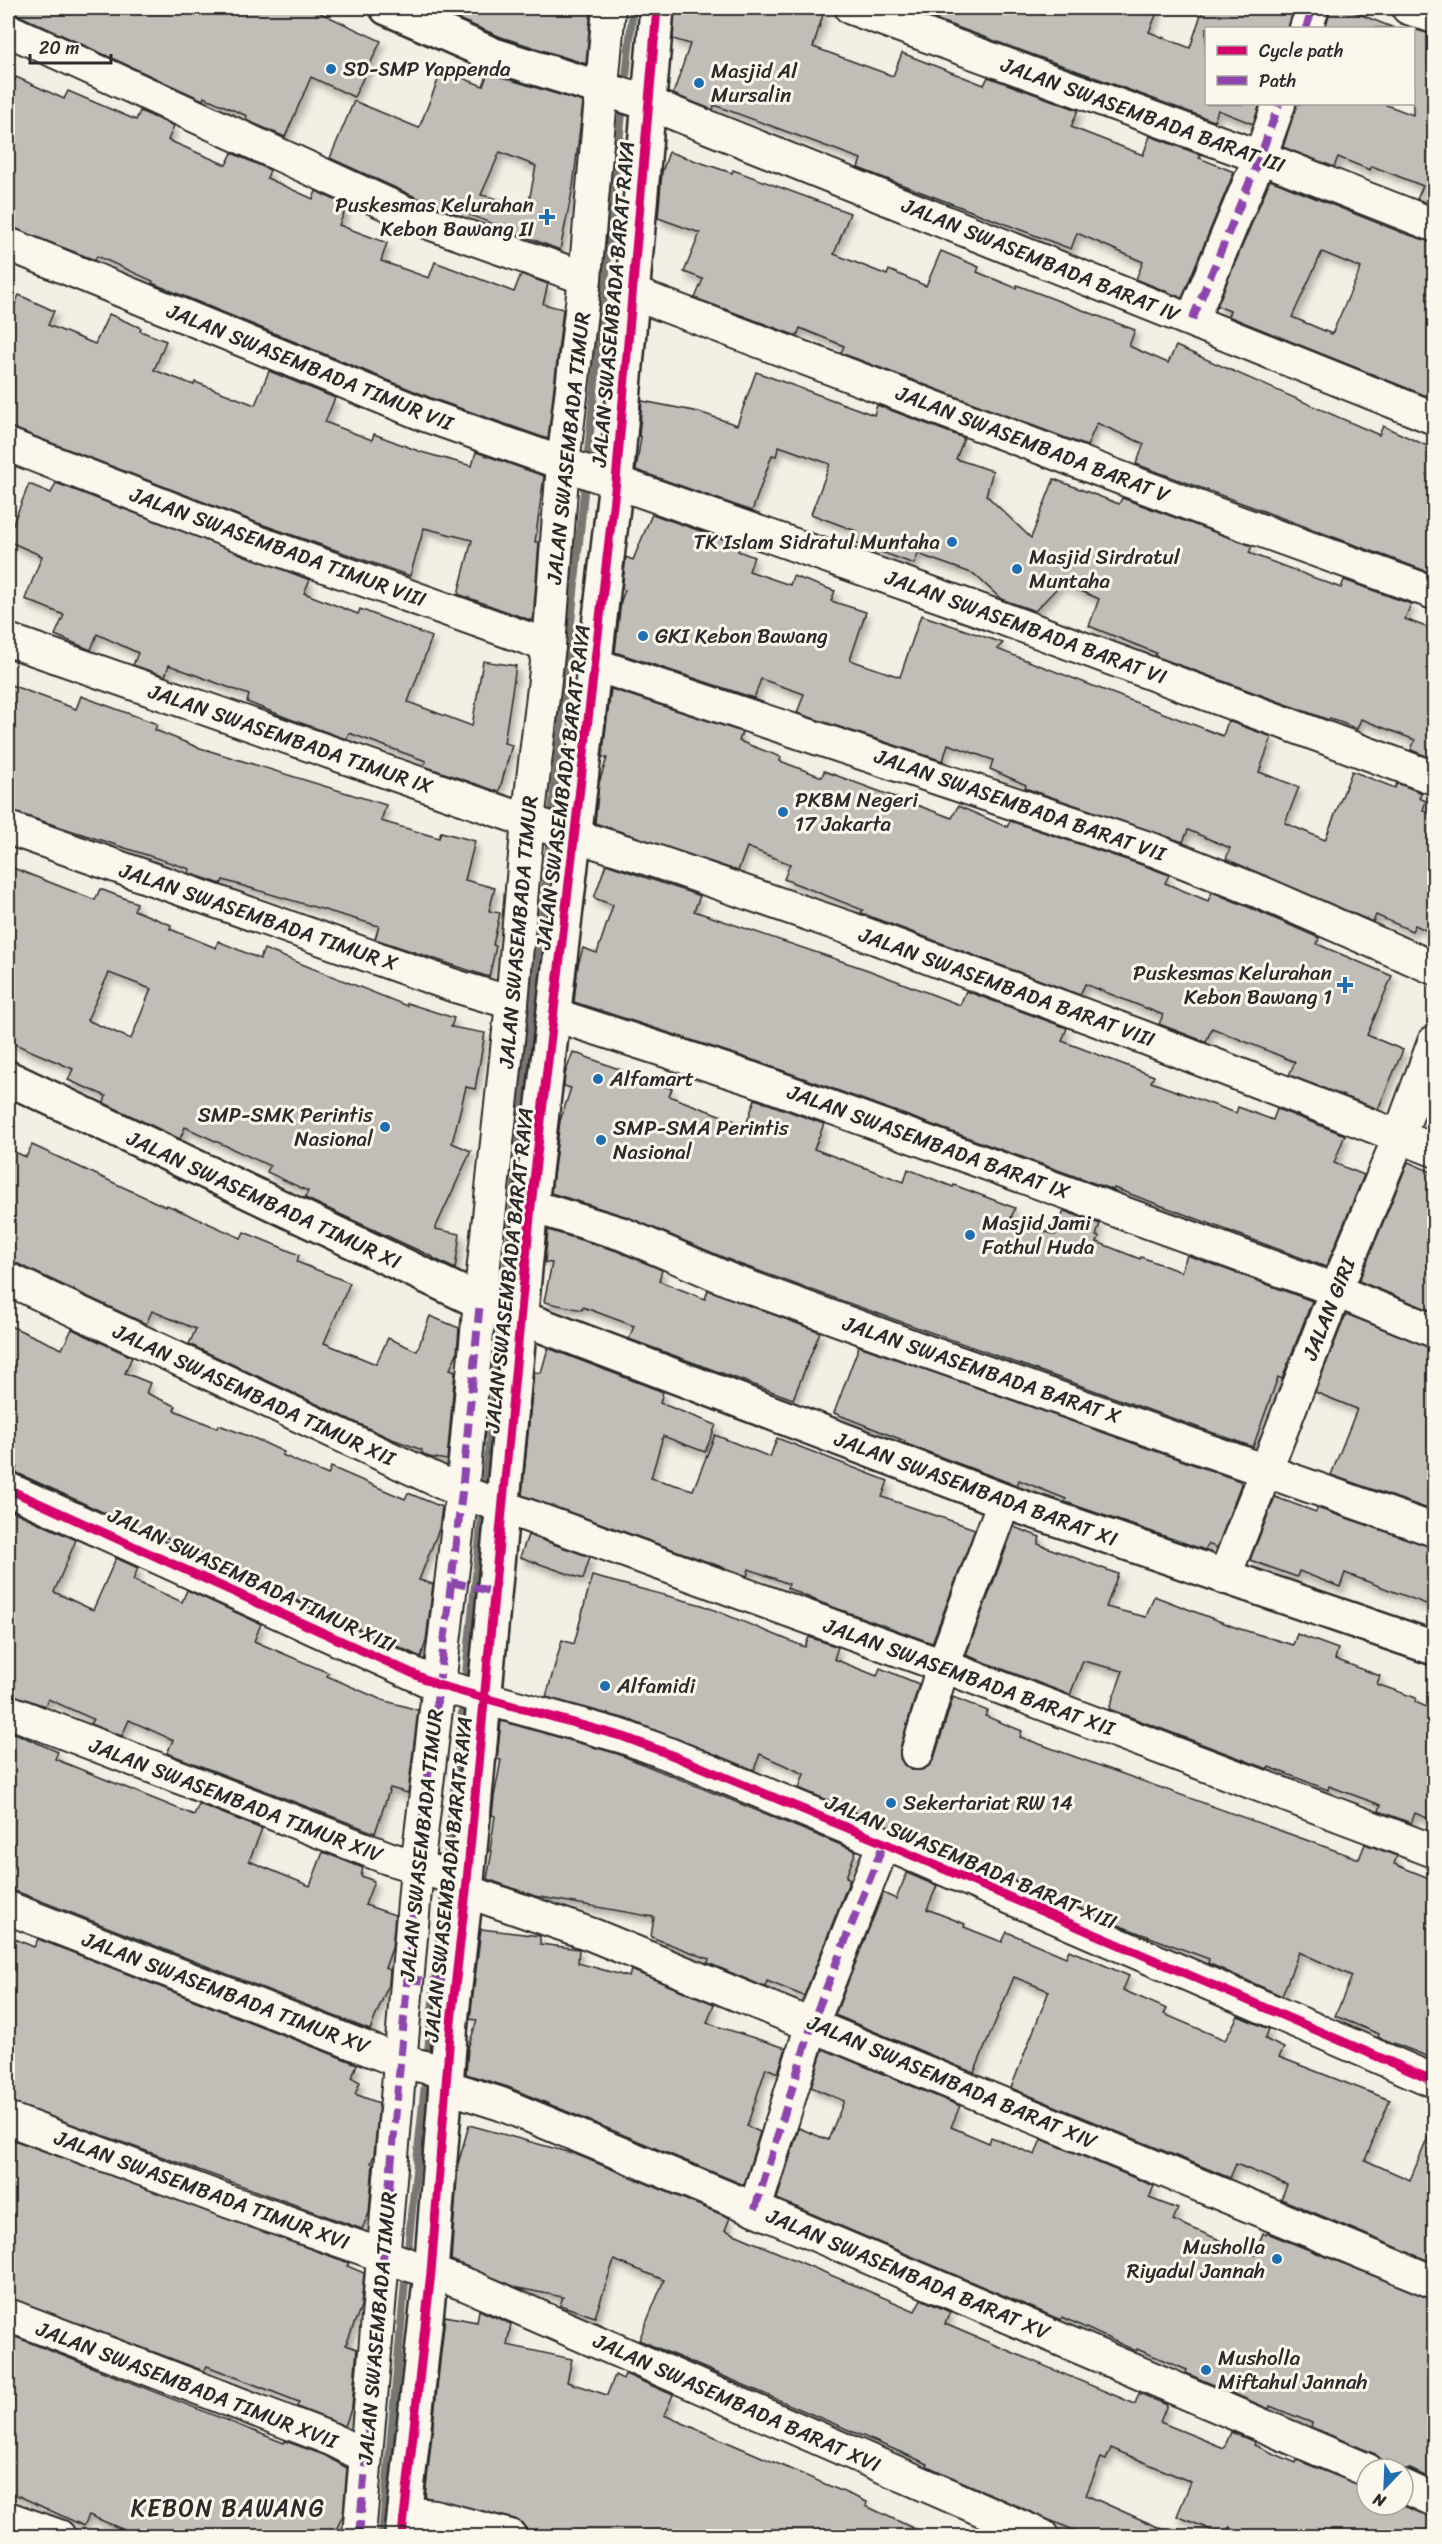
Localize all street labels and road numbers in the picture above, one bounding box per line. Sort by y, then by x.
street label: JALAN SWASEMBADA BARAT III [995,46,1291,184]
street label: JALAN SWASEMBADA BARAT RAYA [580,140,646,469]
street label: JALAN SWASEMBADA BARAT IV [895,186,1187,334]
street label: JALAN SWASEMBADA TIMUR VII [160,292,461,443]
street label: JALAN SWASEMBADA TIMUR [535,310,601,587]
street label: JALAN SWASEMBADA BARAT V [889,374,1176,514]
street label: JALAN SWASEMBADA TIMUR VIII [124,475,432,619]
street label: JALAN SWASEMBADA BARAT VI [879,558,1173,696]
street label: JALAN SWASEMBADA BARAT RAYA [524,622,602,953]
street label: JALAN SWASEMBADA TIMUR IX [142,672,439,806]
street label: JALAN SWASEMBADA BARAT VII [868,737,1172,873]
street label: JALAN SWASEMBADA TIMUR [487,794,549,1071]
street label: JALAN SWASEMBADA TIMUR X [113,851,404,983]
street label: JALAN SWASEMBADA BARAT VIII [853,915,1161,1058]
street label: JALAN SWASEMBADA BARAT IX [781,1073,1076,1211]
street label: JALAN SWASEMBADA BARAT RAYA [473,1105,545,1436]
street label: JALAN SWASEMBADA TIMUR XI [119,1119,408,1281]
street label: JALAN GIRI [1291,1250,1367,1367]
street label: JALAN SWASEMBADA BARAT X [837,1304,1127,1436]
street label: JALAN SWASEMBADA TIMUR XII [106,1312,403,1478]
street label: JALAN SWASEMBADA BARAT XI [828,1420,1123,1558]
street label: JALAN SWASEMBADA TIMUR XIII [101,1496,403,1664]
street label: JALAN SWASEMBADA BARAT XII [817,1606,1121,1748]
street label: JALAN SWASEMBADA TIMUR [388,1707,454,1984]
street label: JALAN SWASEMBADA BARAT RAYA [412,1714,484,2045]
street label: JALAN SWASEMBADA TIMUR XIV [83,1726,390,1874]
street label: JALAN SWASEMBADA BARAT XIII [818,1783,1123,1941]
street label: JALAN SWASEMBADA TIMUR XV [76,1920,377,2066]
street label: JALAN SWASEMBADA BARAT XIV [800,2003,1104,2161]
street label: JALAN SWASEMBADA TIMUR XVI [48,2118,355,2261]
street label: JALAN SWASEMBADA TIMUR [346,2190,408,2467]
street label: JALAN SWASEMBADA BARAT XV [759,2197,1057,2352]
street label: JALAN SWASEMBADA TIMUR XVII [30,2310,345,2461]
street label: JALAN SWASEMBADA BARAT XVI [586,2322,887,2484]

